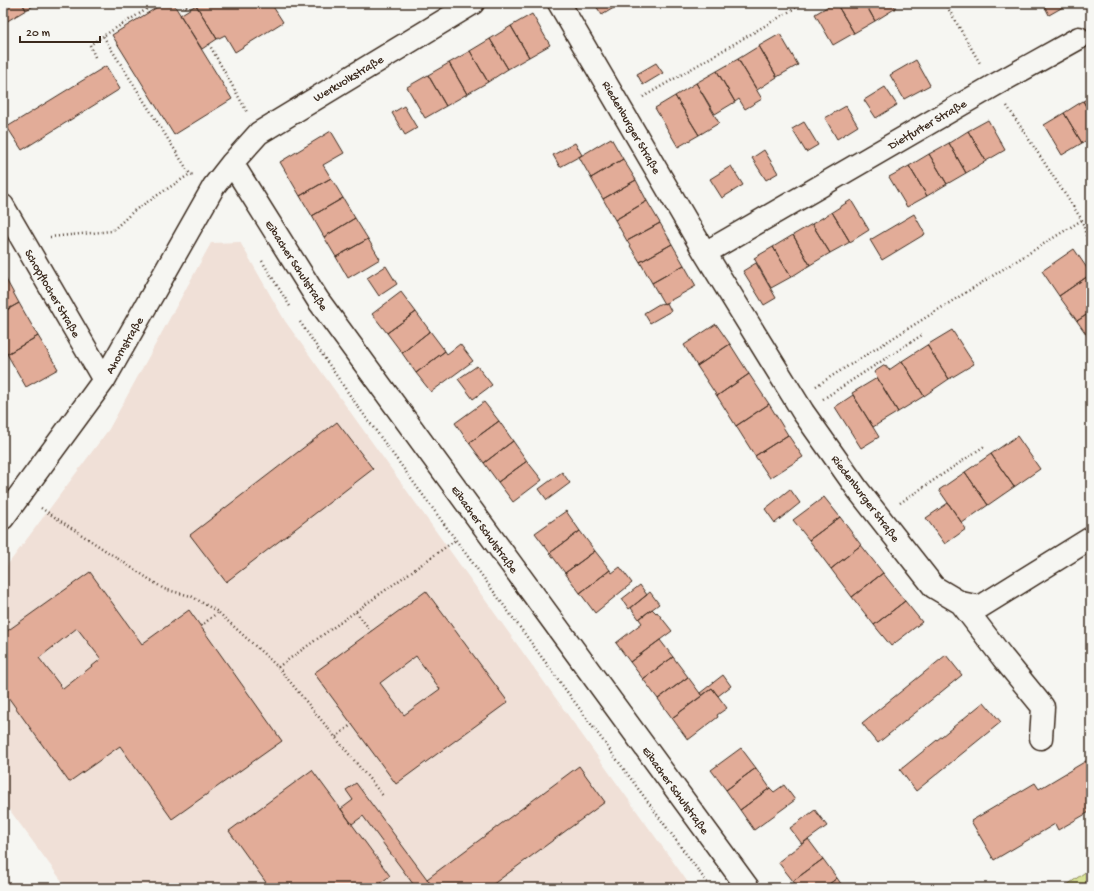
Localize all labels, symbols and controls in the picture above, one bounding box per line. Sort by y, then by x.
scale bar [20,18,100,44]
text: 20 m [26,27,51,41]
street label: Werkvolkstraße [311,53,387,106]
street label: Riedenburger Straße [598,79,663,178]
street label: Dietfurter Straße [885,97,970,154]
street label: Eibacher Schulstraße [261,218,330,315]
street label: Schopflocher Straße [20,247,83,341]
street label: Ahornstraße [104,314,148,377]
street label: Riedenburger Straße [827,453,902,546]
street label: Eibacher Schulstraße [447,484,520,577]
street label: Eibacher Schulstraße [638,745,711,838]

